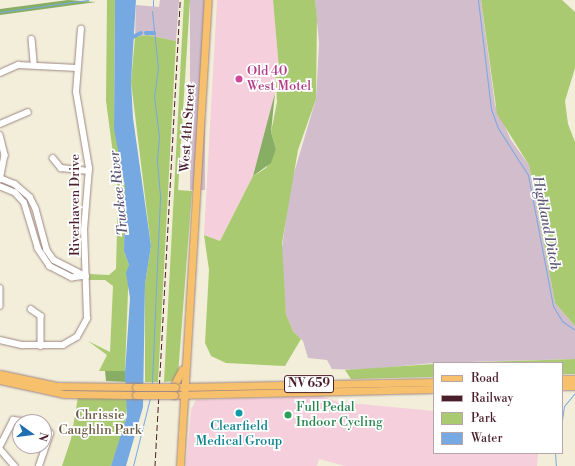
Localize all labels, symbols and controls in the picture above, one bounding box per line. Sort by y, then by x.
place label: Old 40 West Motel [247,64,311,95]
marker: Old 40 West Motel [234,74,244,84]
street label: West 4th Street [177,83,199,173]
water label: Truckee River [106,150,132,236]
street label: Riverhaven Drive [67,154,83,256]
water label: Highland Ditch [529,175,563,271]
legend [433,362,563,454]
text: Road [471,371,499,386]
road number: NV 659 [284,374,334,394]
text: Railway [471,391,513,406]
place label: Full Pedal Indoor Cycling [296,400,383,431]
park label: Chrissie Caughlin Park [58,408,142,439]
marker: Clearfield Medical Group [234,408,244,418]
marker: Full Pedal Indoor Cycling [283,410,293,420]
text: Park [471,411,496,426]
north arrow [12,414,52,454]
place label: Clearfield Medical Group [196,419,282,450]
text: N [35,431,51,443]
text: Water [471,431,503,446]

